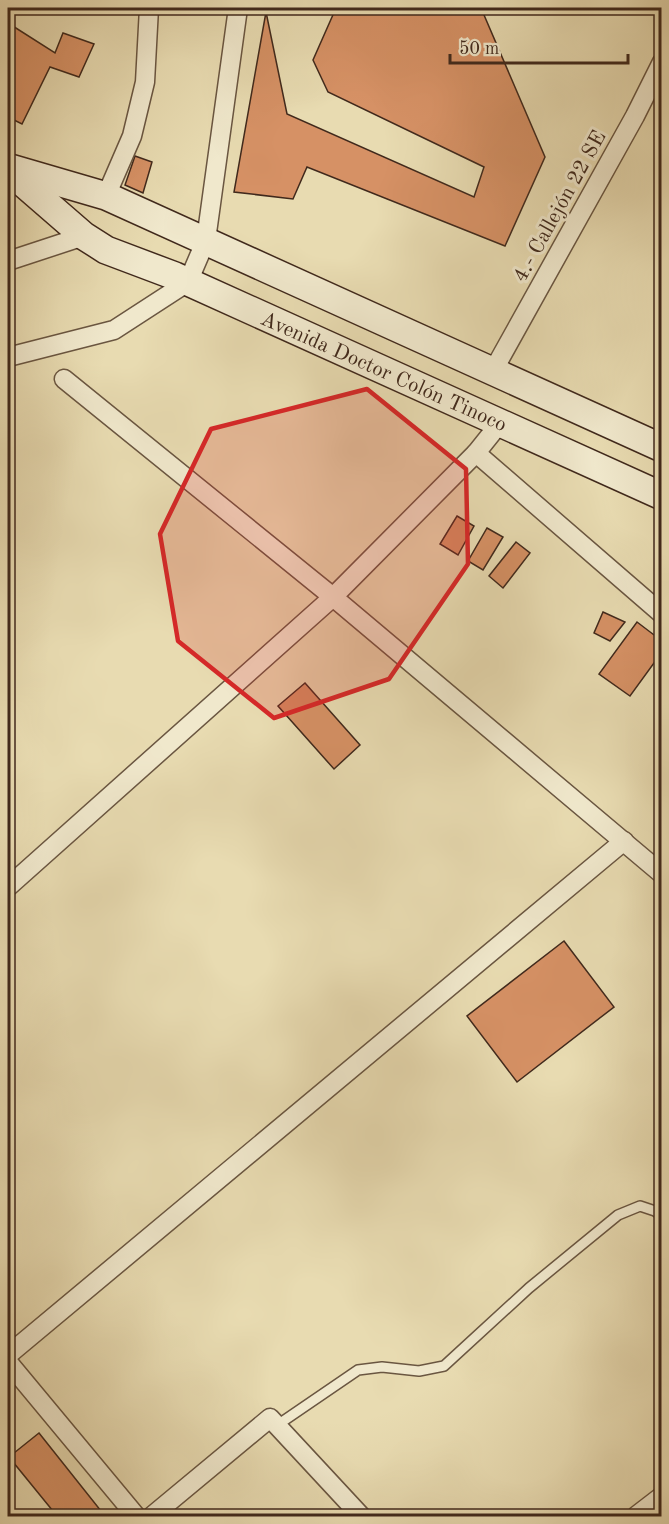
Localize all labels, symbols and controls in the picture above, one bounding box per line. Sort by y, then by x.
scale bar [450,27,628,65]
text: 50 m [459,40,499,58]
street label: 4.- Callejón 22 SE [510,128,611,286]
street label: Avenida Doctor Colón Tinoco [257,309,509,436]

